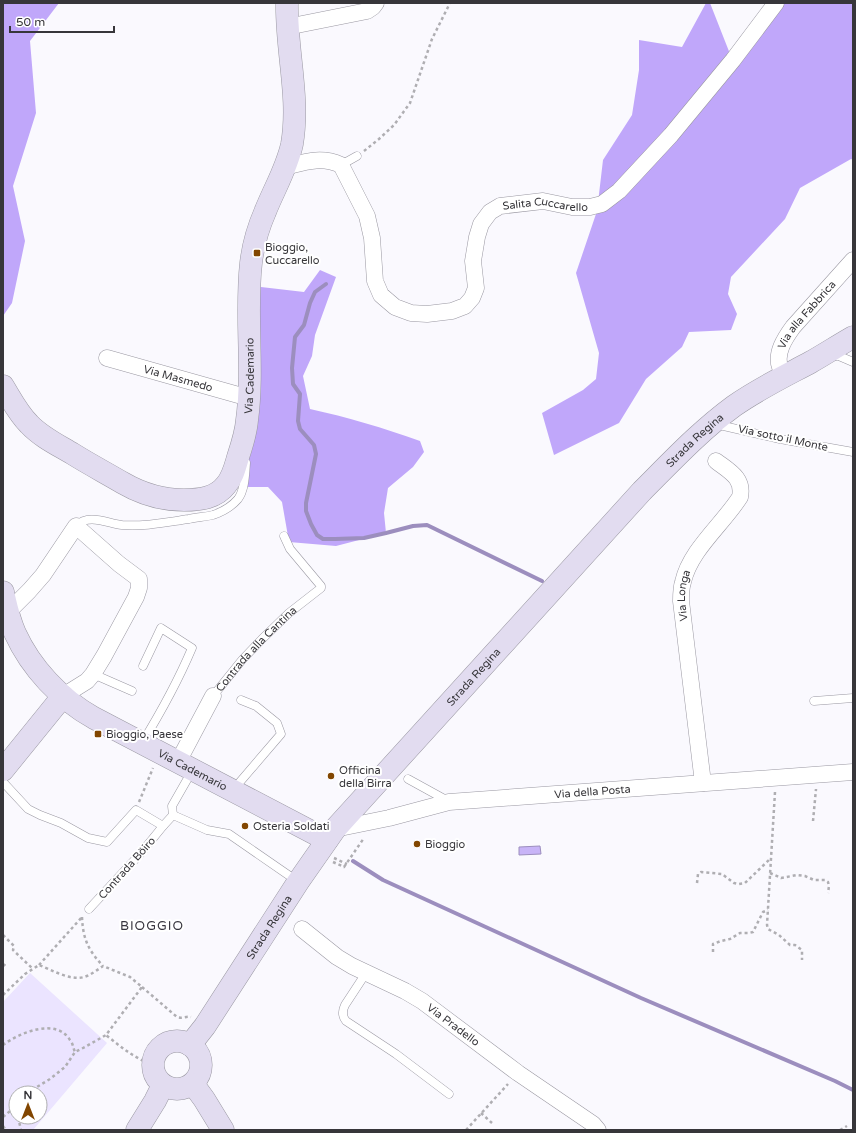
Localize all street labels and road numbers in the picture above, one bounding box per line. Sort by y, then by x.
street label: Salita Cuccarello [502,194,588,214]
street label: Via alla Fabbrica [775,278,838,351]
street label: Via Cademario [241,337,256,414]
street label: Via Masmedo [142,362,215,394]
street label: Strada Regina [663,410,726,470]
street label: Via sotto il Monte [737,422,829,454]
street label: Via Longa [674,568,693,622]
street label: Contrada alla Cantina [213,603,299,694]
street label: Strada Regina [444,645,503,708]
street label: Via Cademario [156,746,230,793]
street label: Via della Posta [554,782,631,801]
street label: Contrada Böiro [96,834,158,902]
street label: Strada Regina [243,893,294,962]
street label: Via Pradello [425,1001,483,1049]

